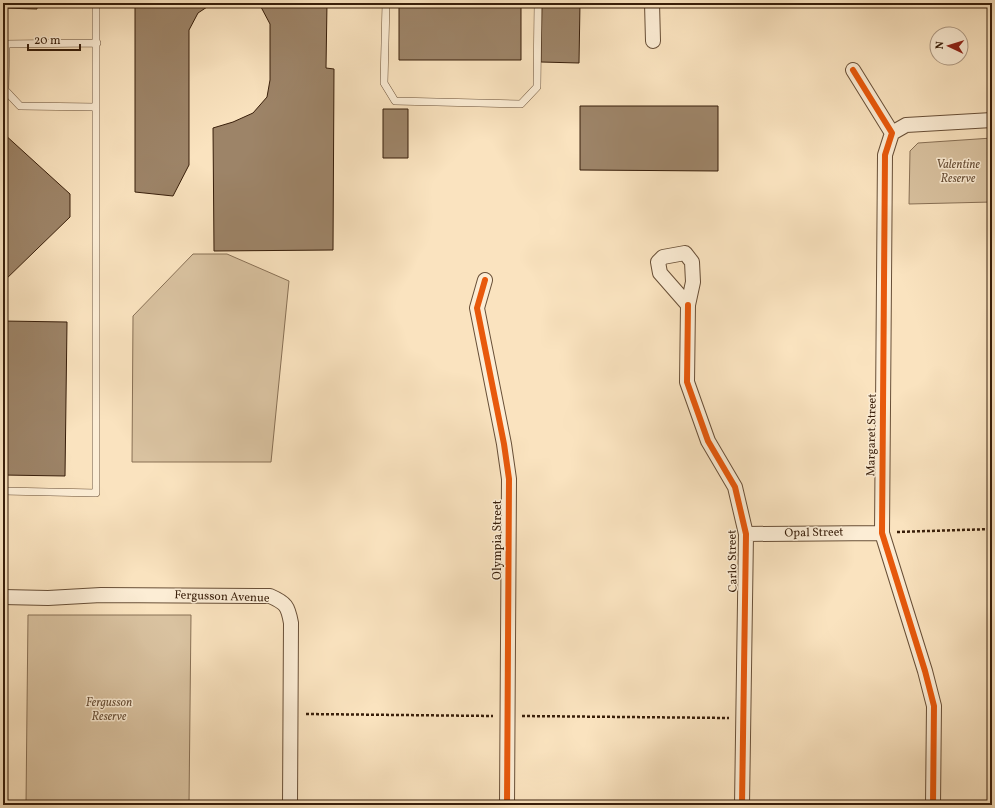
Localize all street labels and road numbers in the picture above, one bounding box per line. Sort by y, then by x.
street label: Margaret Street [863,393,881,477]
street label: Olympia Street [490,500,506,580]
street label: Opal Street [784,524,844,542]
street label: Carlo Street [724,530,742,592]
street label: Fergusson Avenue [174,587,270,607]

